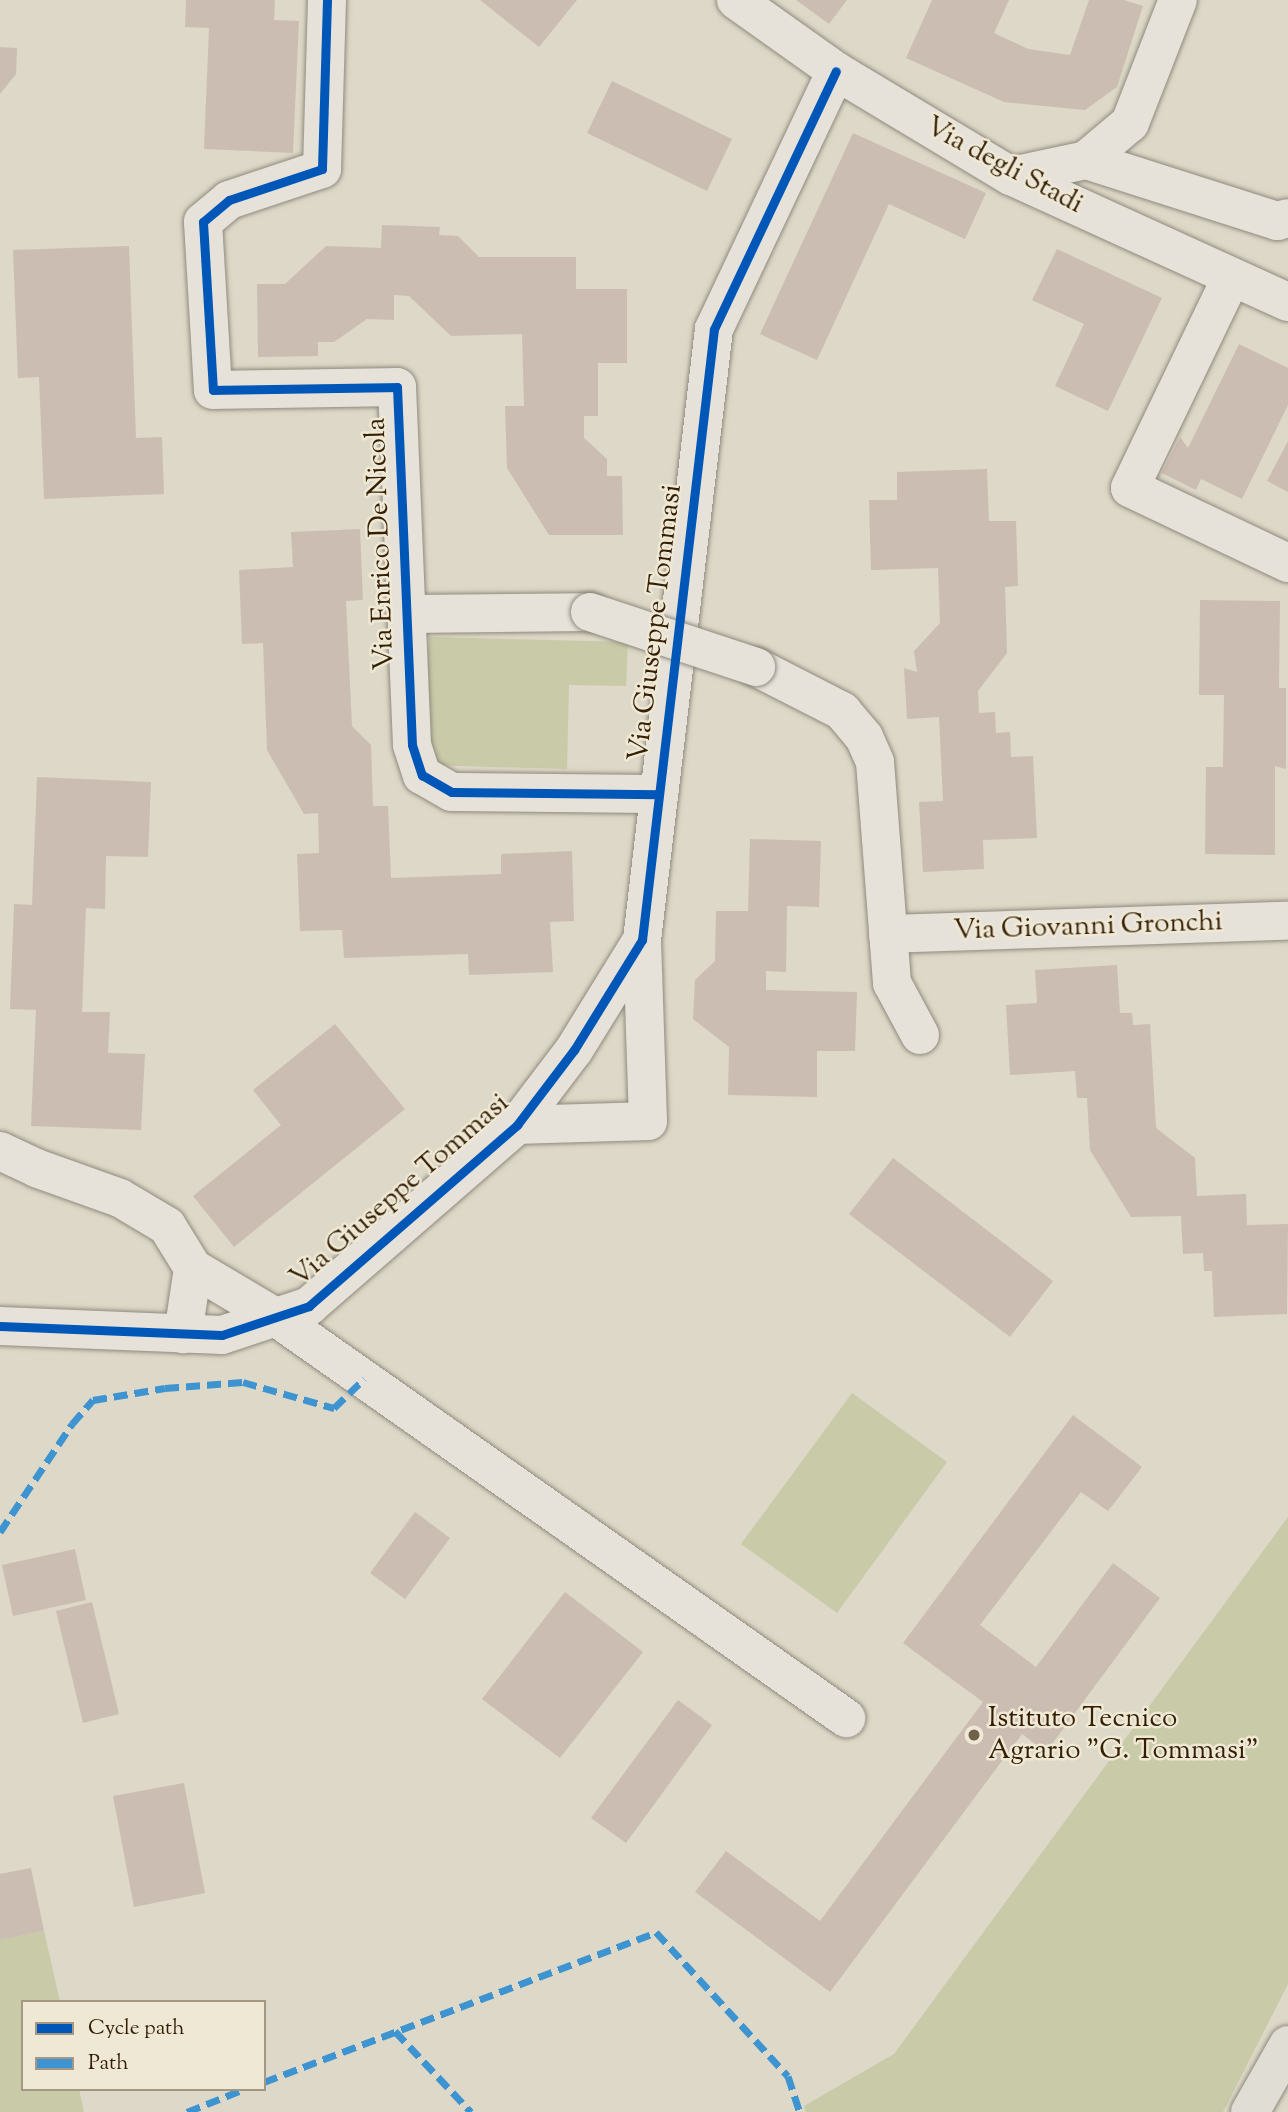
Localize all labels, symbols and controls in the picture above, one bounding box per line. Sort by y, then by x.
street label: Via degli Stadi [919,110,1089,222]
street label: Via Enrico De Nicola [360,417,402,671]
street label: Via Giuseppe Tommasi [622,483,690,763]
street label: Via Giovanni Gronchi [953,906,1223,948]
street label: Via Giuseppe Tommasi [284,1087,516,1295]
place label: Istituto Tecnico Agrario "G. Tommasi" [988,1702,1259,1768]
marker: Istituto Tecnico Agrario "G. Tommasi" [966,1727,982,1743]
legend [21,2000,266,2091]
text: Cycle path [88,2014,185,2044]
text: Path [88,2049,129,2079]

